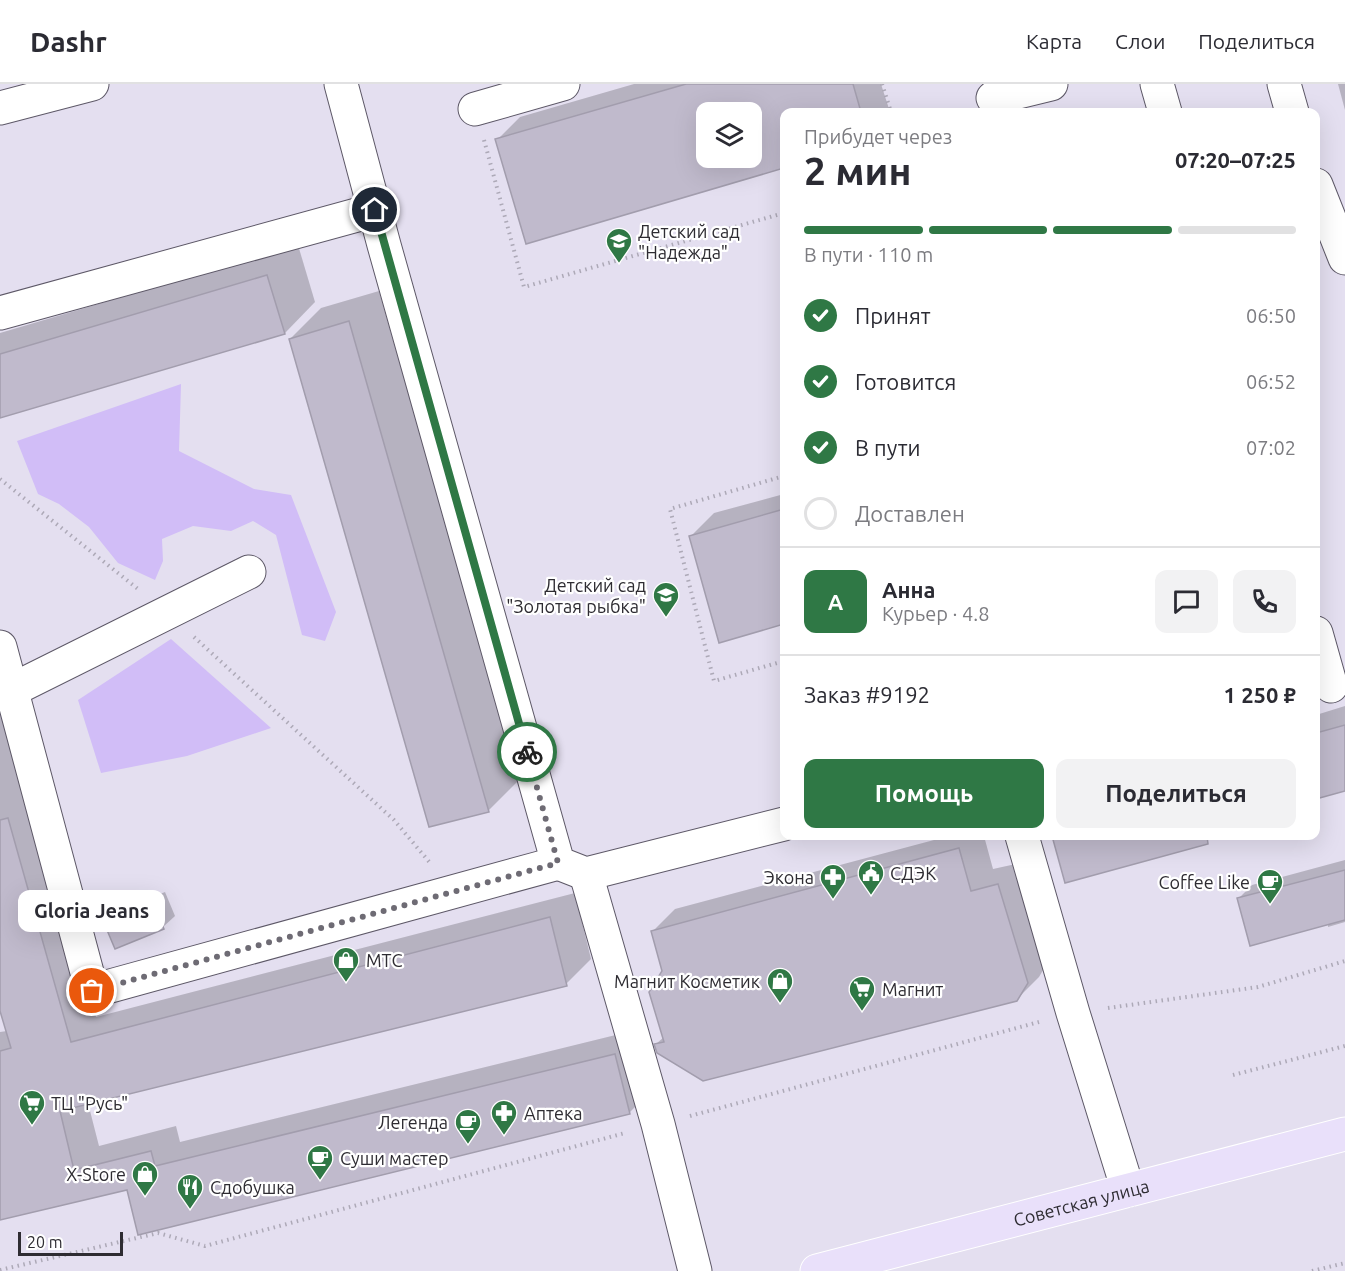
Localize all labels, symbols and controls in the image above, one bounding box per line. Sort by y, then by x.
text: Dashr [30,26,107,57]
text: Карта [1026,29,1082,53]
text: Слои [1115,29,1165,53]
text: Поделиться [1198,29,1315,53]
map controls [696,102,762,168]
button: layers [696,102,762,168]
text: Прибудет через [804,125,952,148]
text: 07:20–07:25 [1175,147,1296,172]
text: 2 мин [804,149,912,192]
pin [349,184,400,235]
icon: home [358,193,391,226]
place label: Детский сад "Надежда" [638,221,740,262]
school or university icon: Детский сад "Надежда" [604,226,634,264]
text: В пути · 110 m [804,243,933,266]
icon: check [804,299,837,332]
text: Принят [855,303,931,328]
text: 06:50 [1246,304,1296,327]
icon: check [804,365,837,398]
text: Готовится [855,369,956,394]
text: 06:52 [1246,370,1296,393]
icon: check [804,431,837,464]
text: В пути [855,435,921,460]
text: 07:02 [1246,436,1296,459]
text: Доставлен [855,501,965,526]
button: chat [1155,570,1218,633]
button: phone [1233,570,1296,633]
place label: Детский сад "Золотая рыбка" [506,575,646,616]
text: Анна [882,577,935,602]
school or university icon: Детский сад "Золотая рыбка" [651,580,681,618]
text: А [828,589,843,614]
text: Курьер · 4.8 [882,602,989,625]
text: Заказ #9192 [804,682,930,707]
text: 1 250 ₽ [1224,682,1296,707]
courier [497,722,557,782]
icon: bike [511,736,544,769]
button: Помощь [804,759,1044,828]
button: Поделиться [1056,759,1296,828]
public building icon: СДЭК [856,858,886,896]
pharmacy icon: Экона [818,862,848,900]
place label: СДЭК [890,863,936,883]
place label: Экона [764,867,814,887]
cafe icon: Coffee Like [1255,867,1285,905]
place label: Coffee Like [1159,872,1250,892]
callout: Gloria Jeans [19,889,166,931]
text: Gloria Jeans [34,899,149,922]
shop icon: МТС [331,945,361,983]
place label: МТС [366,950,402,970]
pin [66,965,117,1016]
shop icon: Магнит Косметик [765,966,795,1004]
place label: Магнит Косметик [614,971,760,991]
icon: bag [75,974,108,1007]
supermarket icon: Магнит [847,974,877,1012]
place label: Магнит [882,979,943,999]
supermarket icon: ТЦ "Русь" [17,1088,47,1126]
place label: ТЦ "Русь" [51,1093,128,1113]
pharmacy icon: Аптека [489,1098,519,1136]
place label: Аптека [524,1103,582,1123]
cafe icon: Легенда [453,1107,483,1145]
place label: Легенда [378,1112,448,1132]
cafe icon: Суши мастер [305,1143,335,1181]
place label: Суши мастер [340,1148,449,1168]
shop icon: X-Store [130,1159,160,1197]
place label: X-Store [66,1164,126,1184]
restaurant icon: Сдобушка [175,1172,205,1210]
street label: Советская улица [1011,1175,1151,1230]
place label: Сдобушка [210,1177,295,1197]
scale bar [18,1229,123,1256]
text: 20 m [27,1233,63,1251]

